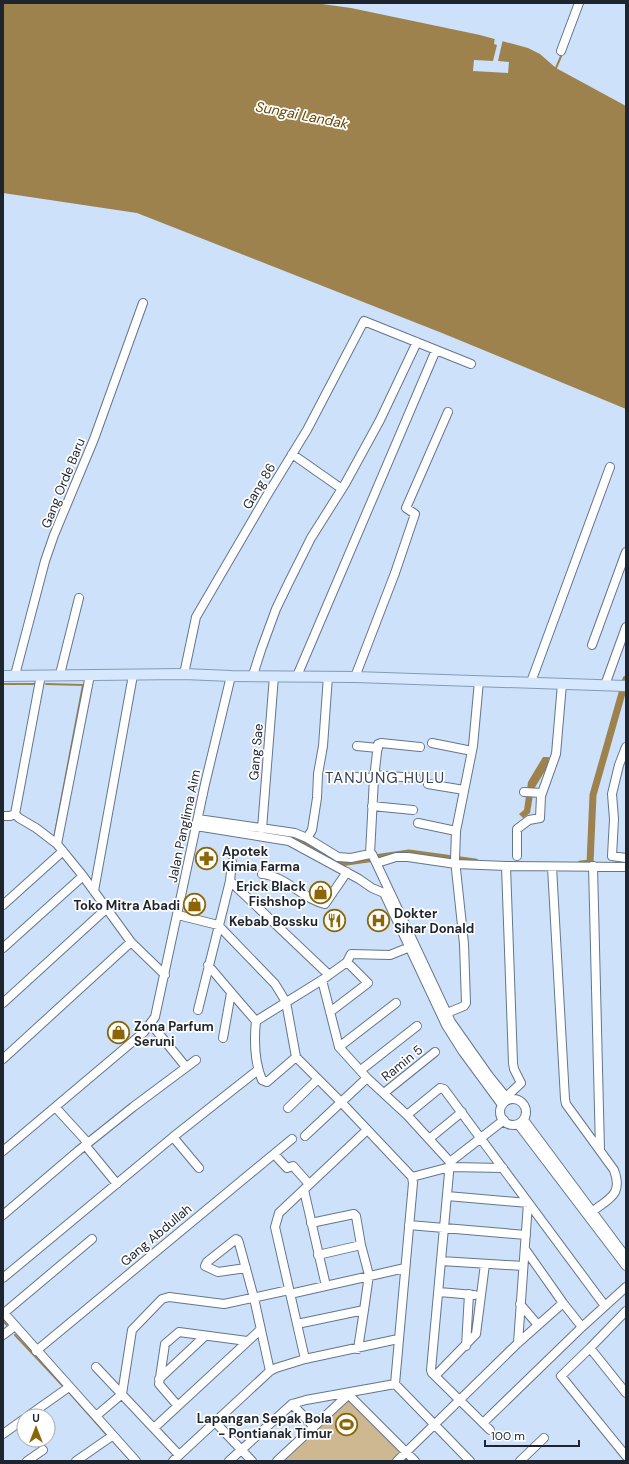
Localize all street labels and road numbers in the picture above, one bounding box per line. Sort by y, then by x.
street label: Gang Orde Baru [37,435,89,531]
street label: Gang 86 [239,460,279,512]
street label: Gang Sae [245,723,267,781]
street label: Jalan Panglima Aim [164,768,204,884]
street label: Ramin 5 [378,1041,426,1085]
street label: Gang Abdullah [117,1200,195,1270]

